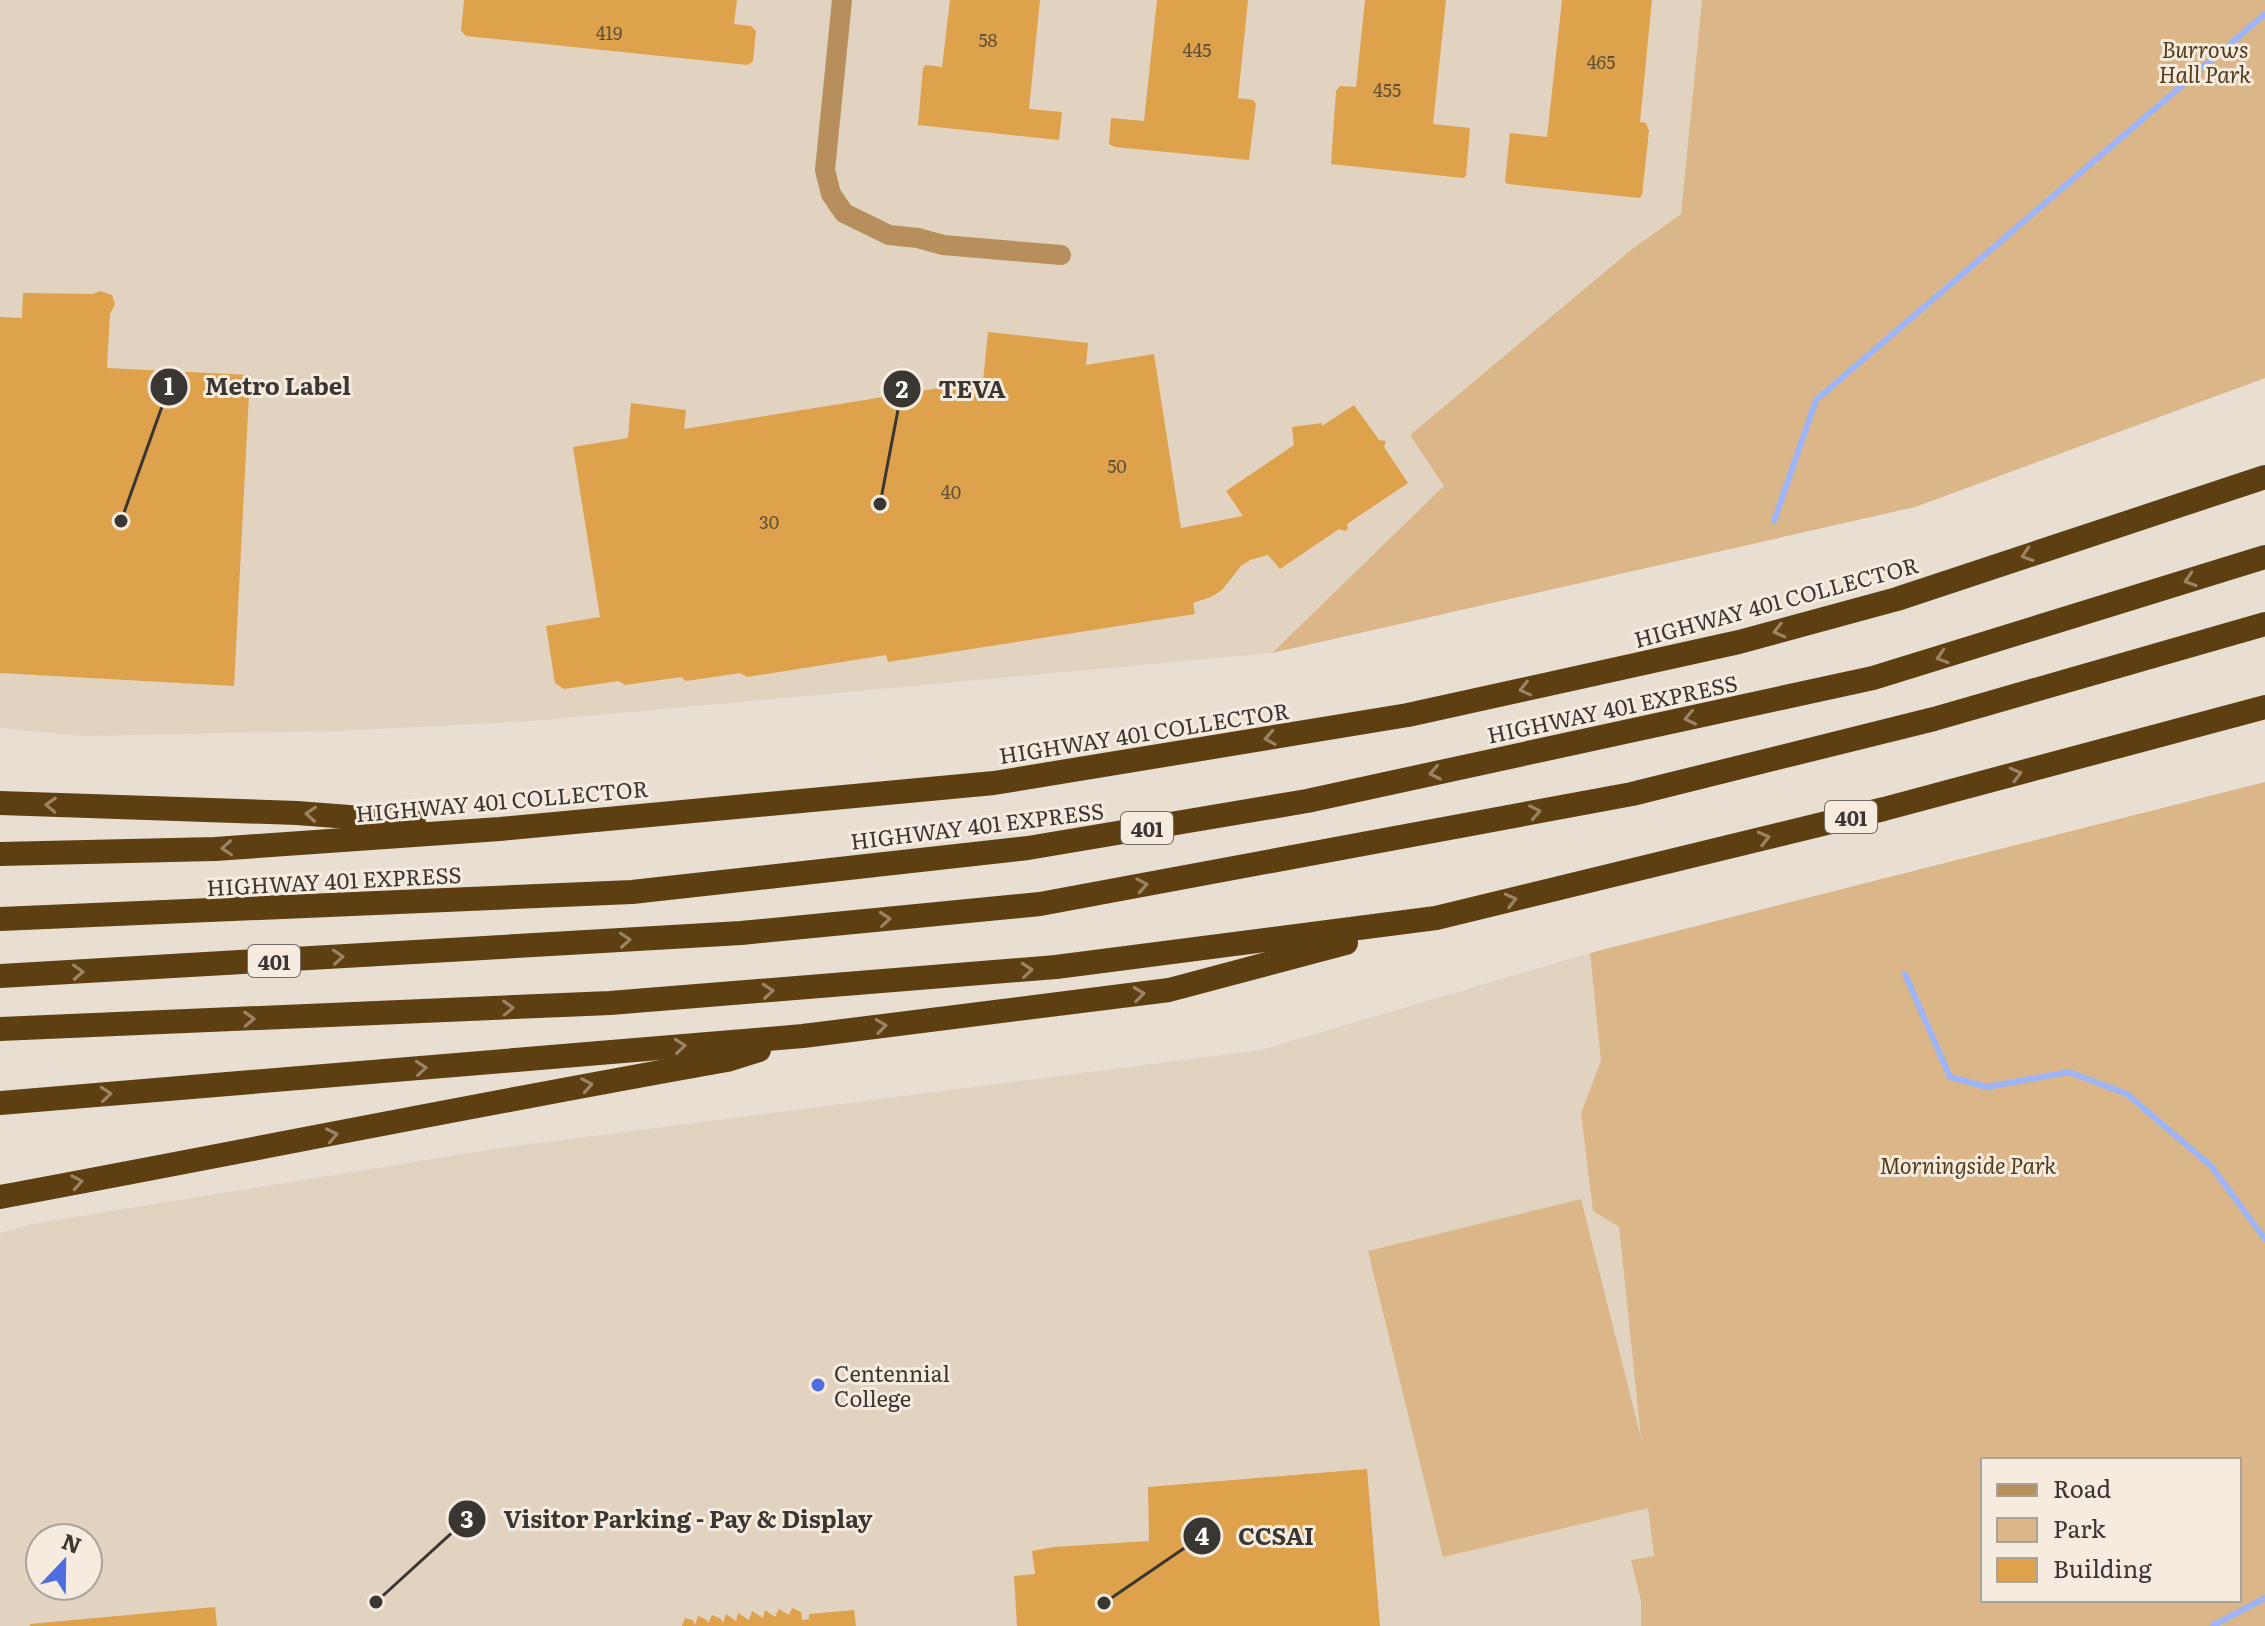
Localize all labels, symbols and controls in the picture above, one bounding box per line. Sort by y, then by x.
house number: 419 [596,19,622,46]
house number: 58 [978,26,998,53]
park label: Burrows Hall Park [2159,32,2251,90]
house number: 445 [1183,36,1211,63]
house number: 465 [1587,48,1615,75]
house number: 455 [1373,76,1401,103]
callout: Metro Label [149,363,367,411]
callout: TEVA [882,365,1021,413]
text: 1 [164,367,174,402]
text: Metro Label [205,367,351,402]
text: 2 [896,370,909,405]
text: TEVA [938,370,1006,405]
house number: 50 [1107,452,1127,479]
house number: 40 [941,478,961,505]
house number: 30 [759,508,779,535]
one-way arrow [2021,546,2035,562]
street label: HIGHWAY 401 COLLECTOR [1630,547,1922,655]
one-way arrow [2184,571,2198,587]
one-way arrow [1772,621,1786,638]
one-way arrow [1936,648,1949,664]
street label: HIGHWAY 401 EXPRESS [1484,665,1740,751]
one-way arrow [1519,680,1533,697]
street label: HIGHWAY 401 COLLECTOR [996,693,1292,771]
one-way arrow [1683,709,1697,726]
one-way arrow [1263,728,1277,745]
one-way arrow [1429,764,1443,781]
one-way arrow [2008,766,2022,783]
street label: HIGHWAY 401 COLLECTOR [354,771,650,829]
street label: HIGHWAY 401 EXPRESS [848,793,1106,857]
one-way arrow [44,796,57,813]
road number: 401 [1825,801,1877,833]
one-way arrow [1528,804,1542,821]
one-way arrow [304,806,317,823]
road number: 401 [1121,812,1173,844]
one-way arrow [1756,831,1770,848]
one-way arrow [220,839,233,856]
street label: HIGHWAY 401 EXPRESS [206,857,462,903]
one-way arrow [1135,878,1149,895]
one-way arrow [1504,892,1518,909]
one-way arrow [879,911,892,928]
one-way arrow [619,932,632,949]
road number: 401 [248,945,300,977]
one-way arrow [332,949,344,966]
one-way arrow [1021,961,1034,978]
one-way arrow [72,964,85,981]
one-way arrow [762,983,775,1000]
one-way arrow [1133,985,1146,1002]
one-way arrow [502,999,515,1016]
one-way arrow [243,1010,256,1027]
one-way arrow [874,1018,888,1035]
one-way arrow [674,1038,687,1055]
one-way arrow [414,1060,427,1077]
one-way arrow [581,1077,594,1094]
one-way arrow [100,1086,113,1103]
one-way arrow [326,1127,339,1144]
park label: Morningside Park [1880,1148,2056,1181]
one-way arrow [70,1175,83,1192]
place label: Centennial College [834,1356,950,1414]
marker: Centennial College [809,1376,827,1394]
legend [1981,1458,2241,1602]
text: Road [2053,1470,2112,1505]
callout: Visitor Parking - Pay & Display [447,1495,888,1543]
text: 3 [460,1500,474,1535]
text: Visitor Parking - Pay & Display [504,1500,873,1535]
text: Park [2053,1510,2106,1545]
callout: CCSAI [1182,1512,1330,1560]
text: 4 [1195,1517,1210,1552]
text: CCSAI [1238,1517,1314,1552]
north arrow [24,1522,104,1602]
text: N [57,1523,87,1561]
text: Building [2053,1550,2152,1585]

